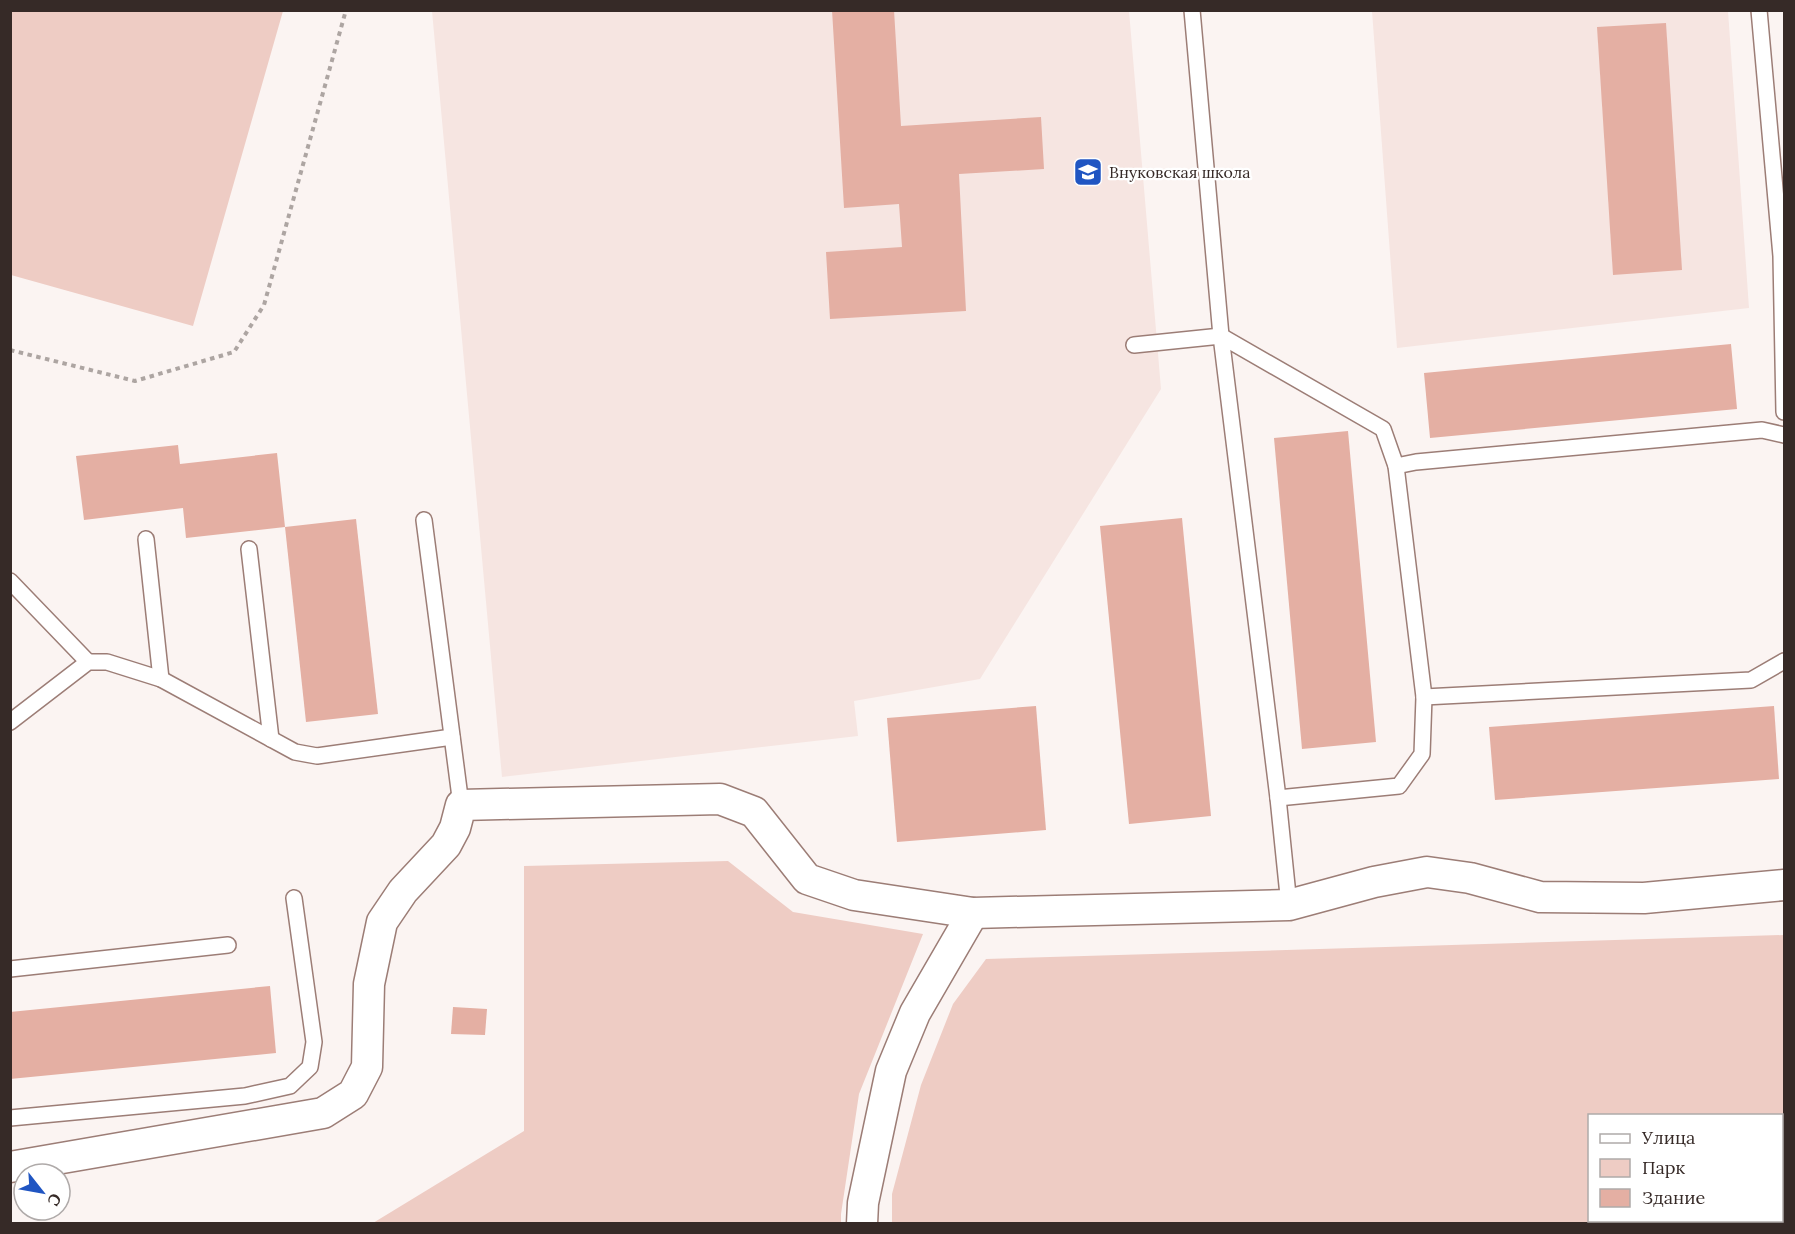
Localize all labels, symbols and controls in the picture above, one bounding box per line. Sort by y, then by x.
school or university icon: Внуковская школа [1072,156,1104,188]
place label: Внуковская школа [1109,162,1251,182]
legend [1588,1114,1783,1222]
text: Улица [1641,1126,1695,1149]
text: Парк [1642,1156,1686,1179]
north arrow [12,1162,72,1222]
text: Здание [1642,1186,1705,1209]
text: С [43,1190,66,1210]

